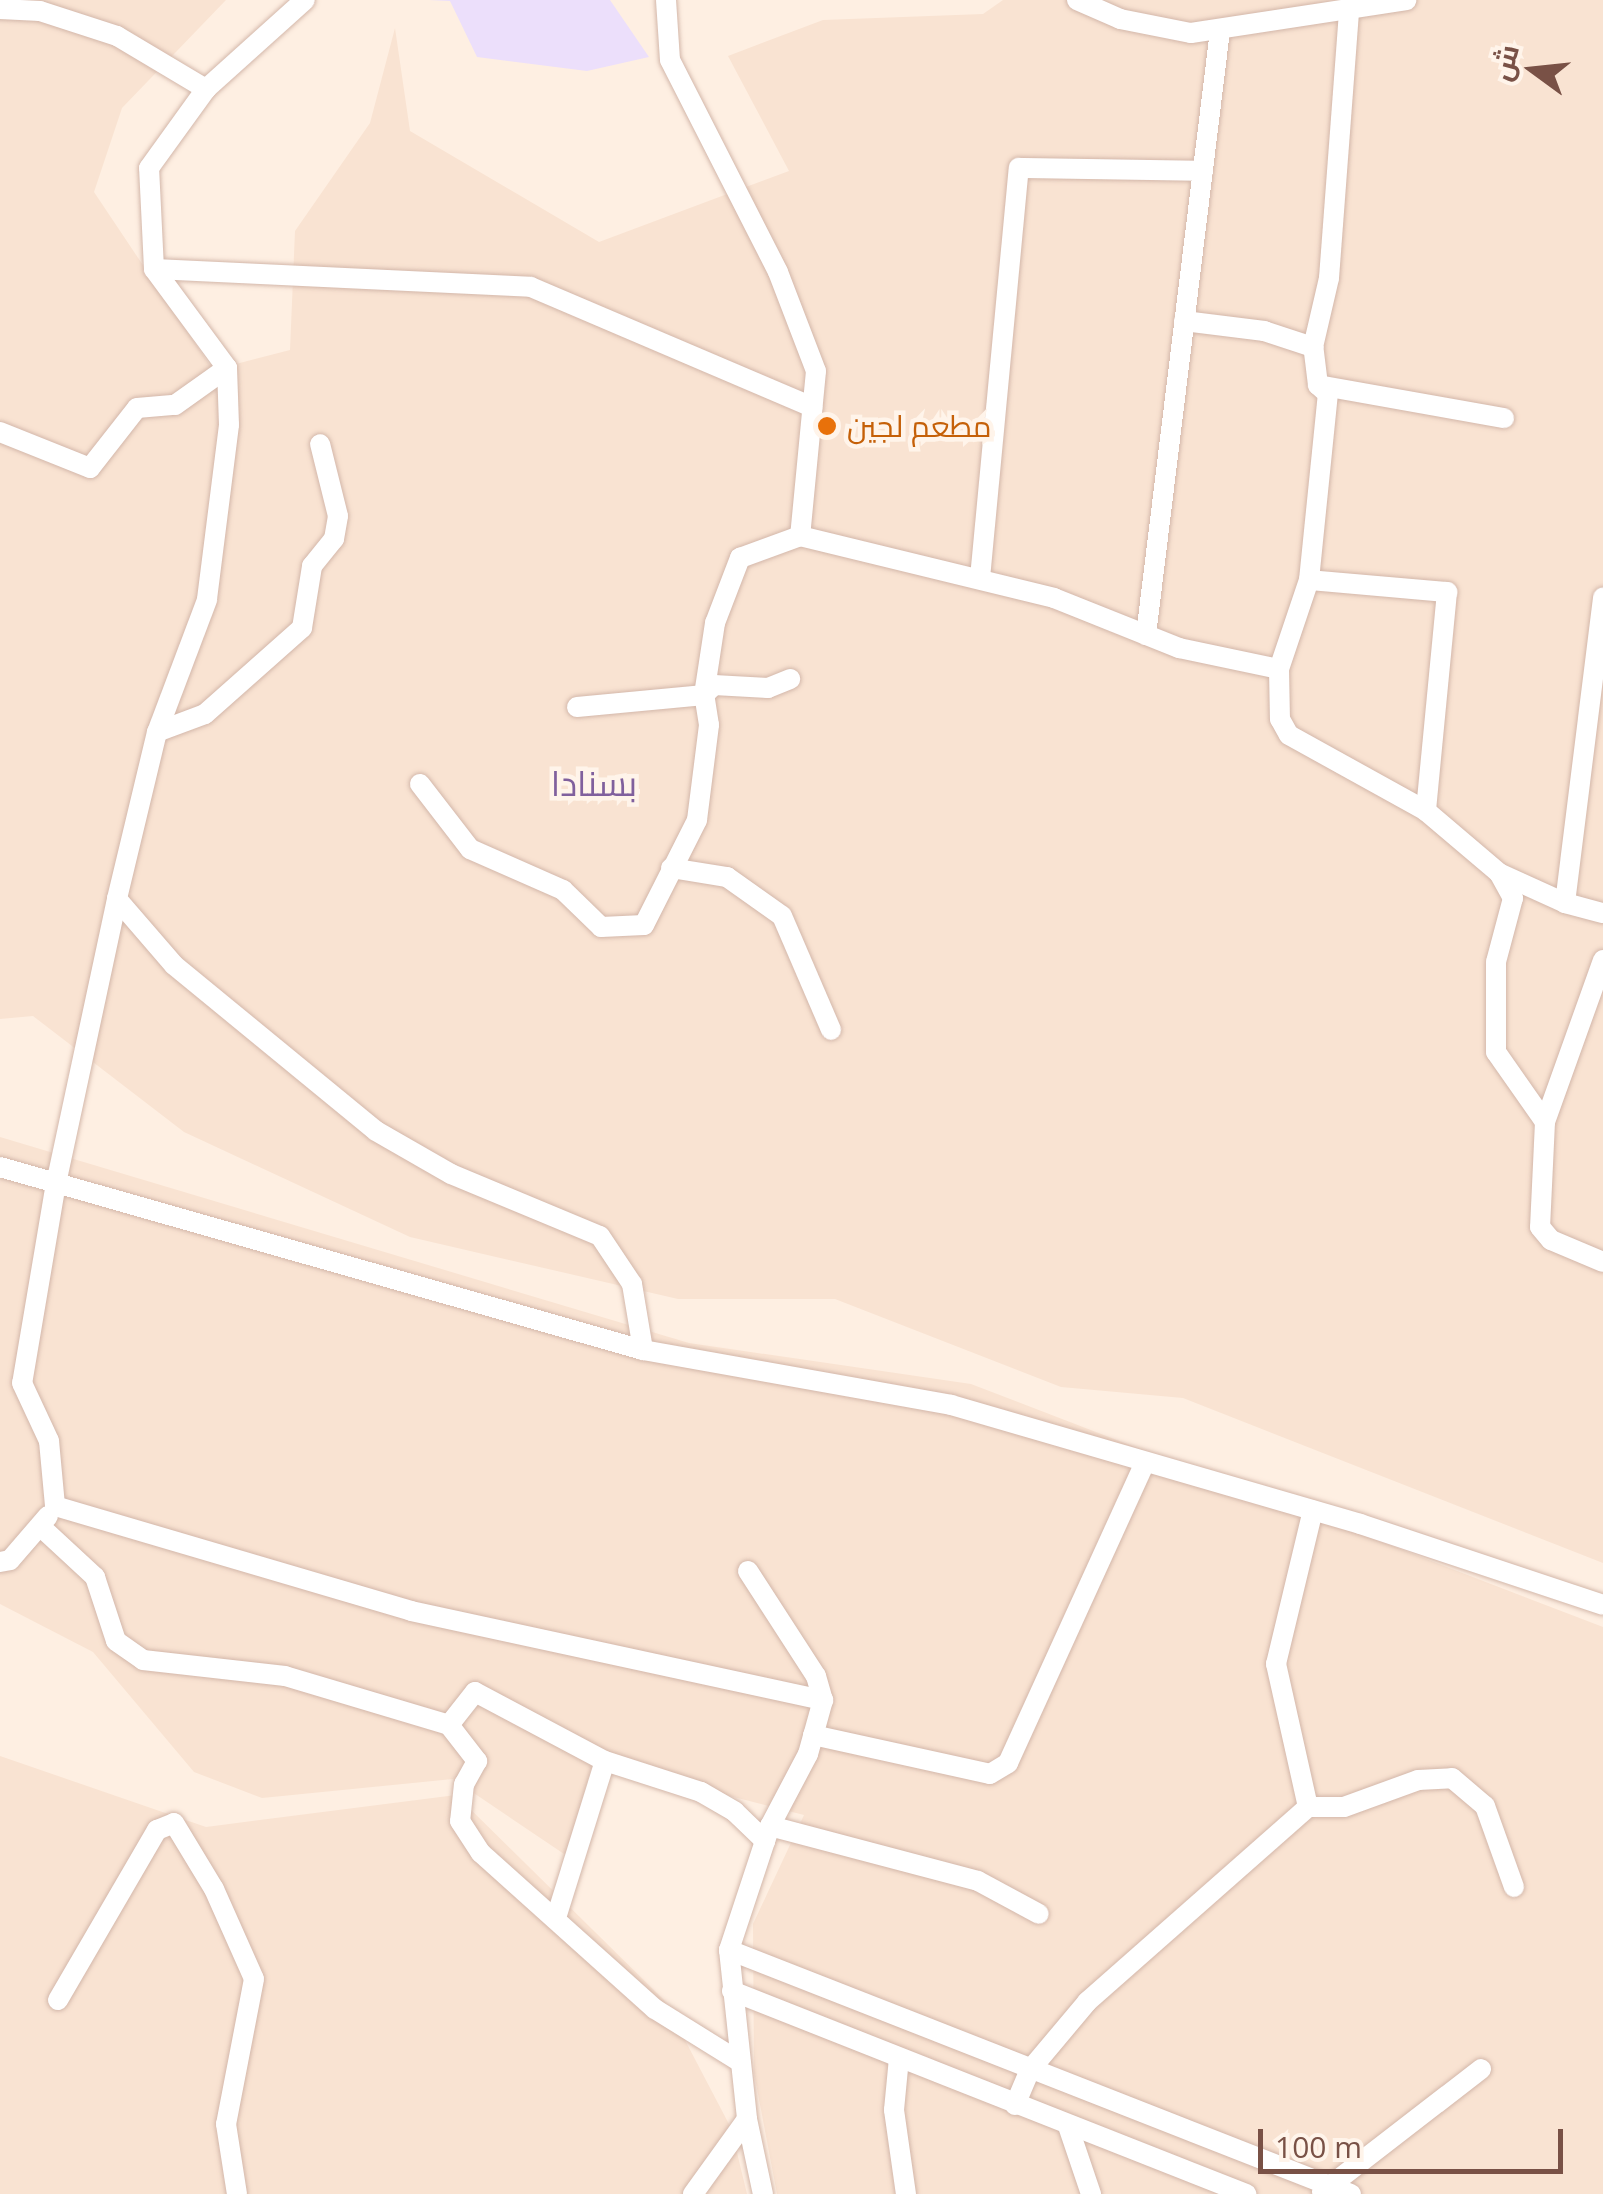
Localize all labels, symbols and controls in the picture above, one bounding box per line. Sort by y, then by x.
north arrow [1483,20,1583,120]
text: ش [1481,40,1527,85]
place label: مطعم لجين [847,408,992,444]
marker: مطعم لجين [816,415,838,437]
district label: بسنادا [551,762,637,804]
scale bar [1263,2109,1568,2171]
text: 100 m [1275,2126,1362,2167]

